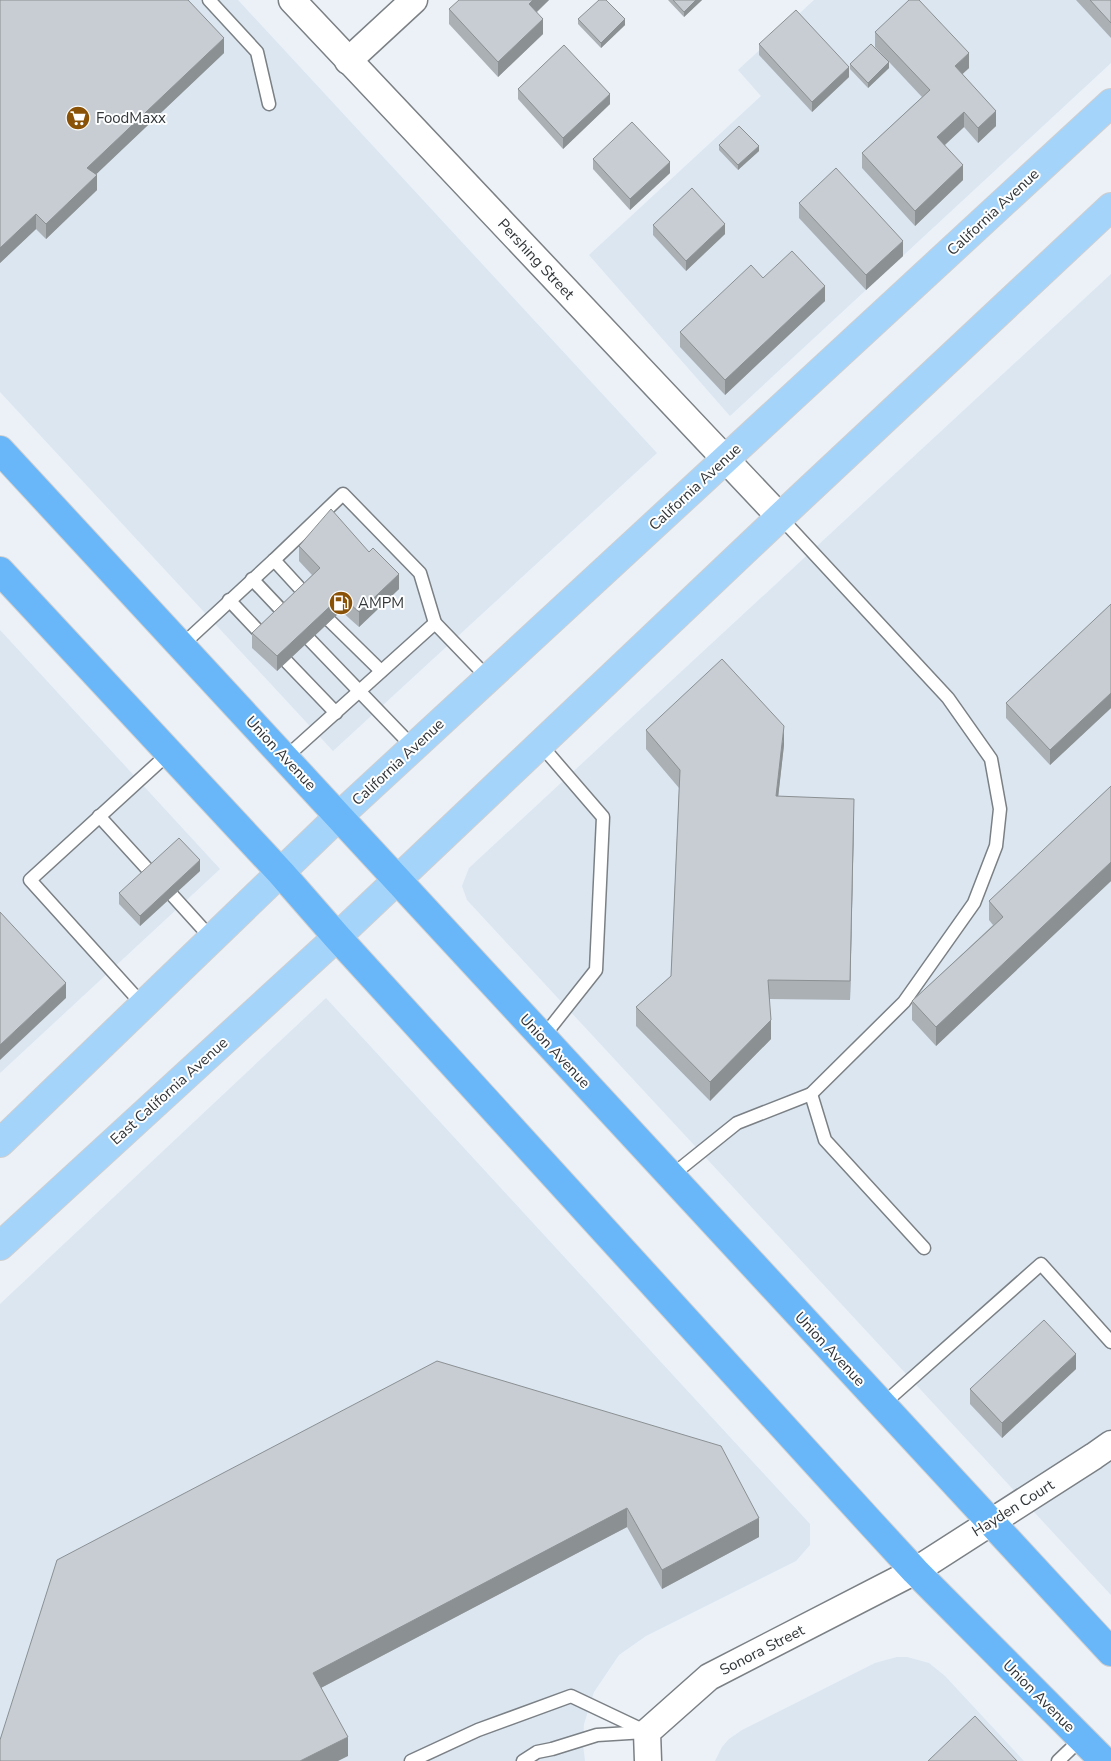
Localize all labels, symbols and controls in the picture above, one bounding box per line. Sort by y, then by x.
supermarket icon: FoodMaxx [65,105,91,131]
place label: FoodMaxx [96,108,166,128]
street label: California Avenue [943,164,1043,260]
street label: Pershing Street [493,214,579,304]
street label: California Avenue [645,439,745,535]
fuel station icon: AMPM [328,590,354,616]
place label: AMPM [358,593,404,613]
street label: Union Avenue [241,712,321,794]
street label: California Avenue [348,714,448,810]
street label: Union Avenue [515,1010,595,1092]
street label: East California Avenue [106,1033,232,1149]
street label: Union Avenue [790,1308,870,1390]
street label: Hayden Court [968,1474,1059,1541]
street label: Sonora Street [716,1620,808,1680]
street label: Union Avenue [998,1655,1080,1737]

